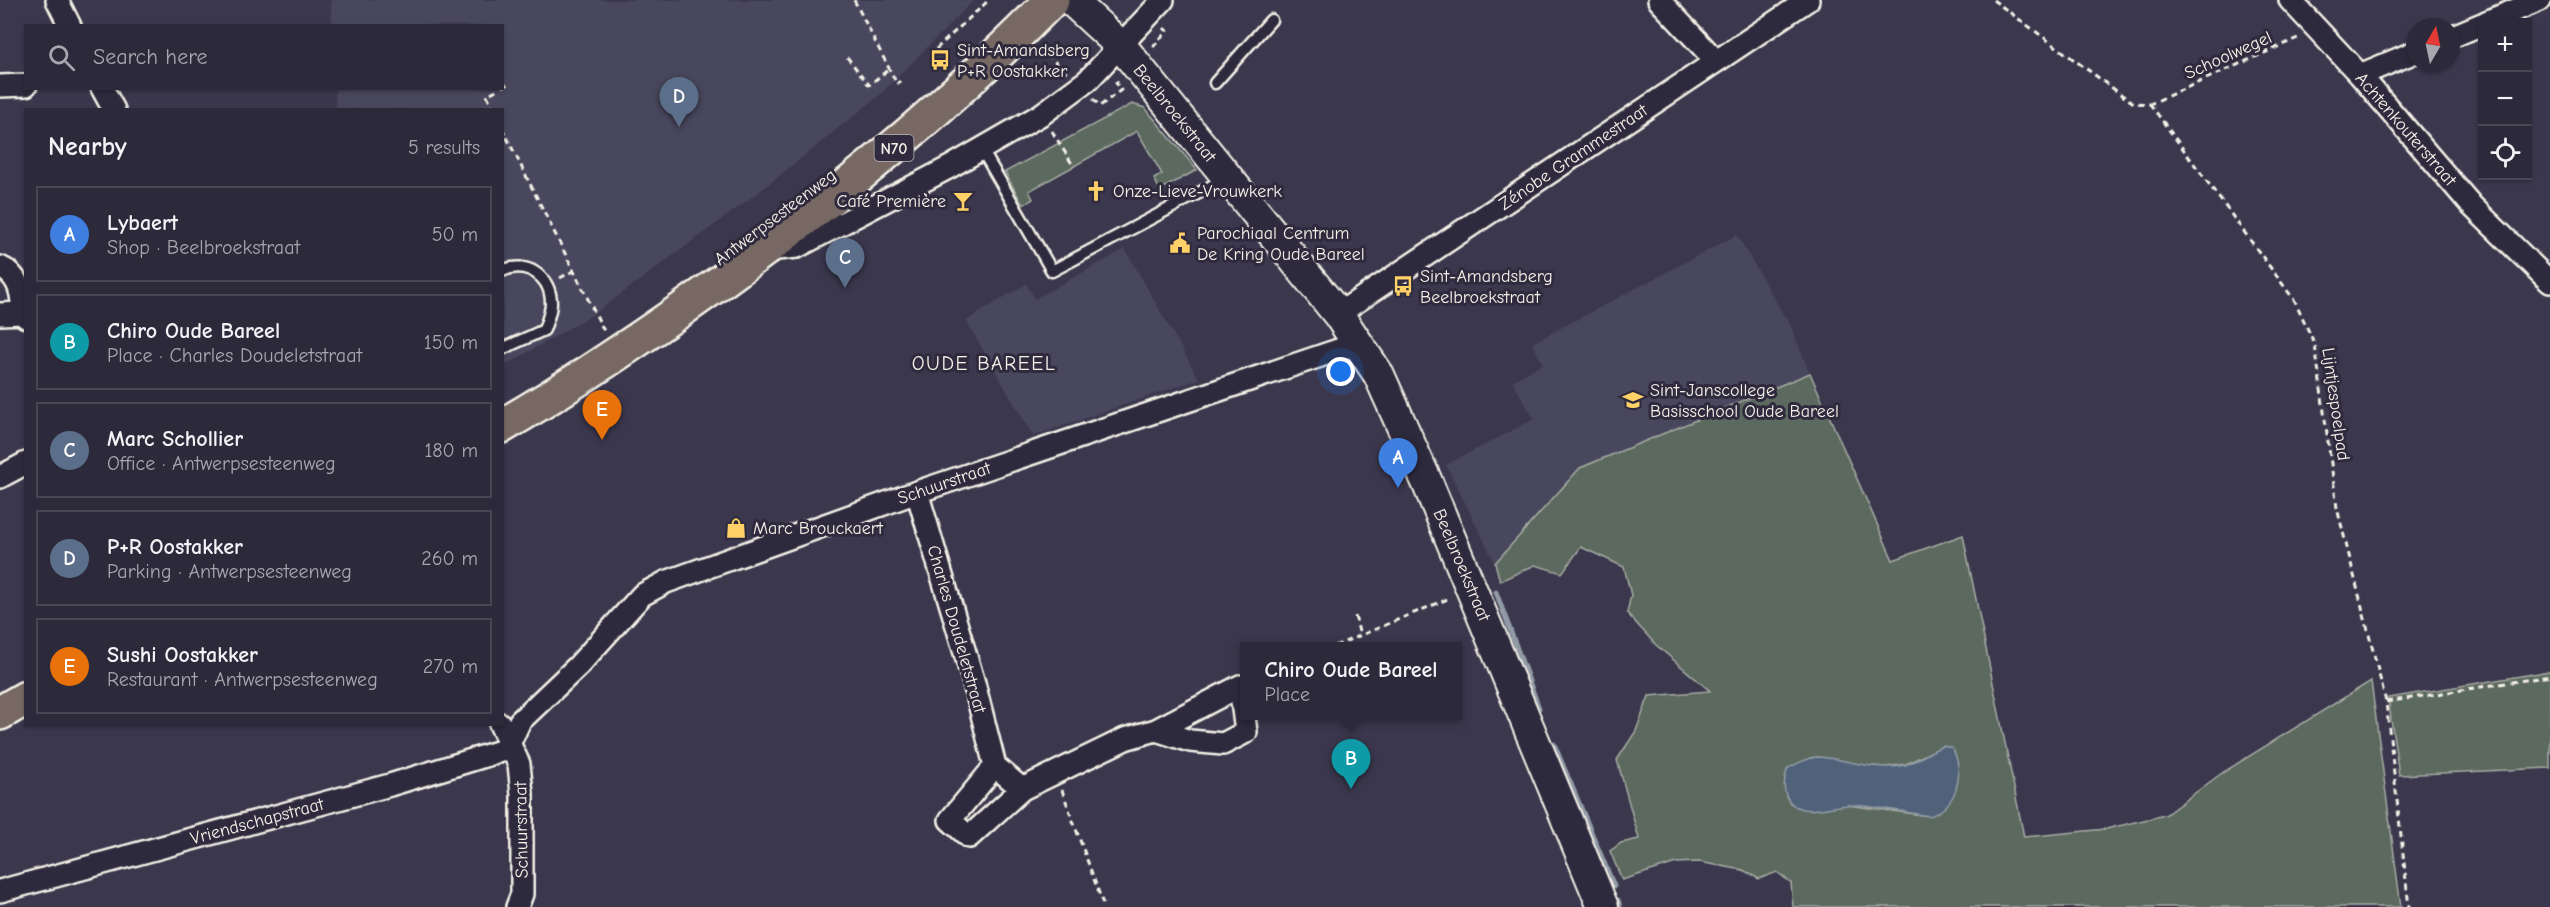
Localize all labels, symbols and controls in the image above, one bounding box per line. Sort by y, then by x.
north arrow [2406,18,2460,72]
map controls [2478,18,2532,180]
button: + [2478,18,2532,72]
search box [24,24,504,90]
street label: Schoolwegel [2181,27,2275,84]
place label: Sint-Amandsberg P+R Oostakker [957,40,1090,82]
icon: search [45,41,78,74]
text: Search here [93,44,208,70]
bus stop icon: Sint-Amandsberg P+R Oostakker [928,48,952,72]
street label: Beelbroekstraat [1129,60,1221,167]
street label: Achtenkouterstraat [2351,68,2461,191]
button: − [2478,72,2532,126]
pin: D [660,78,698,127]
street label: Zénobe Grammestraat [1495,99,1652,215]
button: locate [2478,126,2532,180]
text: Nearby [48,132,127,162]
road number: N70 [874,135,914,161]
text: 5 results [408,136,480,159]
street label: Antwerpsesteenweg [710,165,840,270]
church icon: Onze-Lieve-Vrouwkerk [1084,179,1108,203]
place label: Onze-Lieve-Vrouwkerk [1113,181,1282,202]
bar icon: Café Première [951,189,975,213]
place label: Café Première [836,191,946,212]
text: Lybaert [107,210,178,236]
text: A [64,223,75,246]
text: 50 m [432,223,478,246]
place label: Parochiaal Centrum De Kring Oude Bareel [1197,223,1365,265]
public building icon: Parochiaal Centrum De Kring Oude Bareel [1168,231,1192,255]
text: Shop · Beelbroekstraat [107,236,300,259]
pin: C [826,238,864,288]
place label: Sint-Amandsberg Beelbroekstraat [1420,266,1553,308]
bus stop icon: Sint-Amandsberg Beelbroekstraat [1391,274,1415,298]
text: Chiro Oude Bareel [107,318,280,344]
text: B [63,331,76,354]
text: 150 m [424,331,478,354]
text: Place · Charles Doudeletstraat [107,344,362,367]
street label: Lijntjespoelpad [2317,346,2354,462]
district label: OUDE BAREEL [912,352,1056,375]
your location [1326,357,1355,386]
place label: Sint-Janscollege Basisschool Oude Bareel [1650,380,1839,422]
school or university icon: Sint-Janscollege Basisschool Oude Bareel [1621,388,1645,412]
pin: E [582,390,622,440]
text: Marc Schollier [107,426,243,452]
pin: A [1378,438,1418,488]
text: C [63,439,76,462]
text: 180 m [424,439,478,462]
text: Office · Antwerpsesteenweg [107,452,336,475]
street label: Schuurstraat [895,457,994,509]
street label: Beelbroekstraat [1428,506,1495,625]
shop icon: Marc Brouckaert [724,516,748,540]
place label: Marc Brouckaert [753,518,884,539]
text: P+R Oostakker [107,534,243,560]
street label: Charles Doudeletstraat [923,543,991,716]
text: D [63,547,76,570]
text: 260 m [421,547,478,570]
text: Parking · Antwerpsesteenweg [107,560,352,583]
text: Sushi Oostakker [107,642,258,668]
popup [1240,642,1462,720]
text: E [64,655,75,678]
text: 270 m [423,655,478,678]
text: Chiro Oude Bareel [1264,657,1438,683]
text: Restaurant · Antwerpsesteenweg [107,668,378,691]
text: Place [1264,683,1310,706]
pin: B [1332,740,1370,789]
street label: Schuurstraat [510,780,533,879]
street label: Vriendschapstraat [188,793,327,849]

